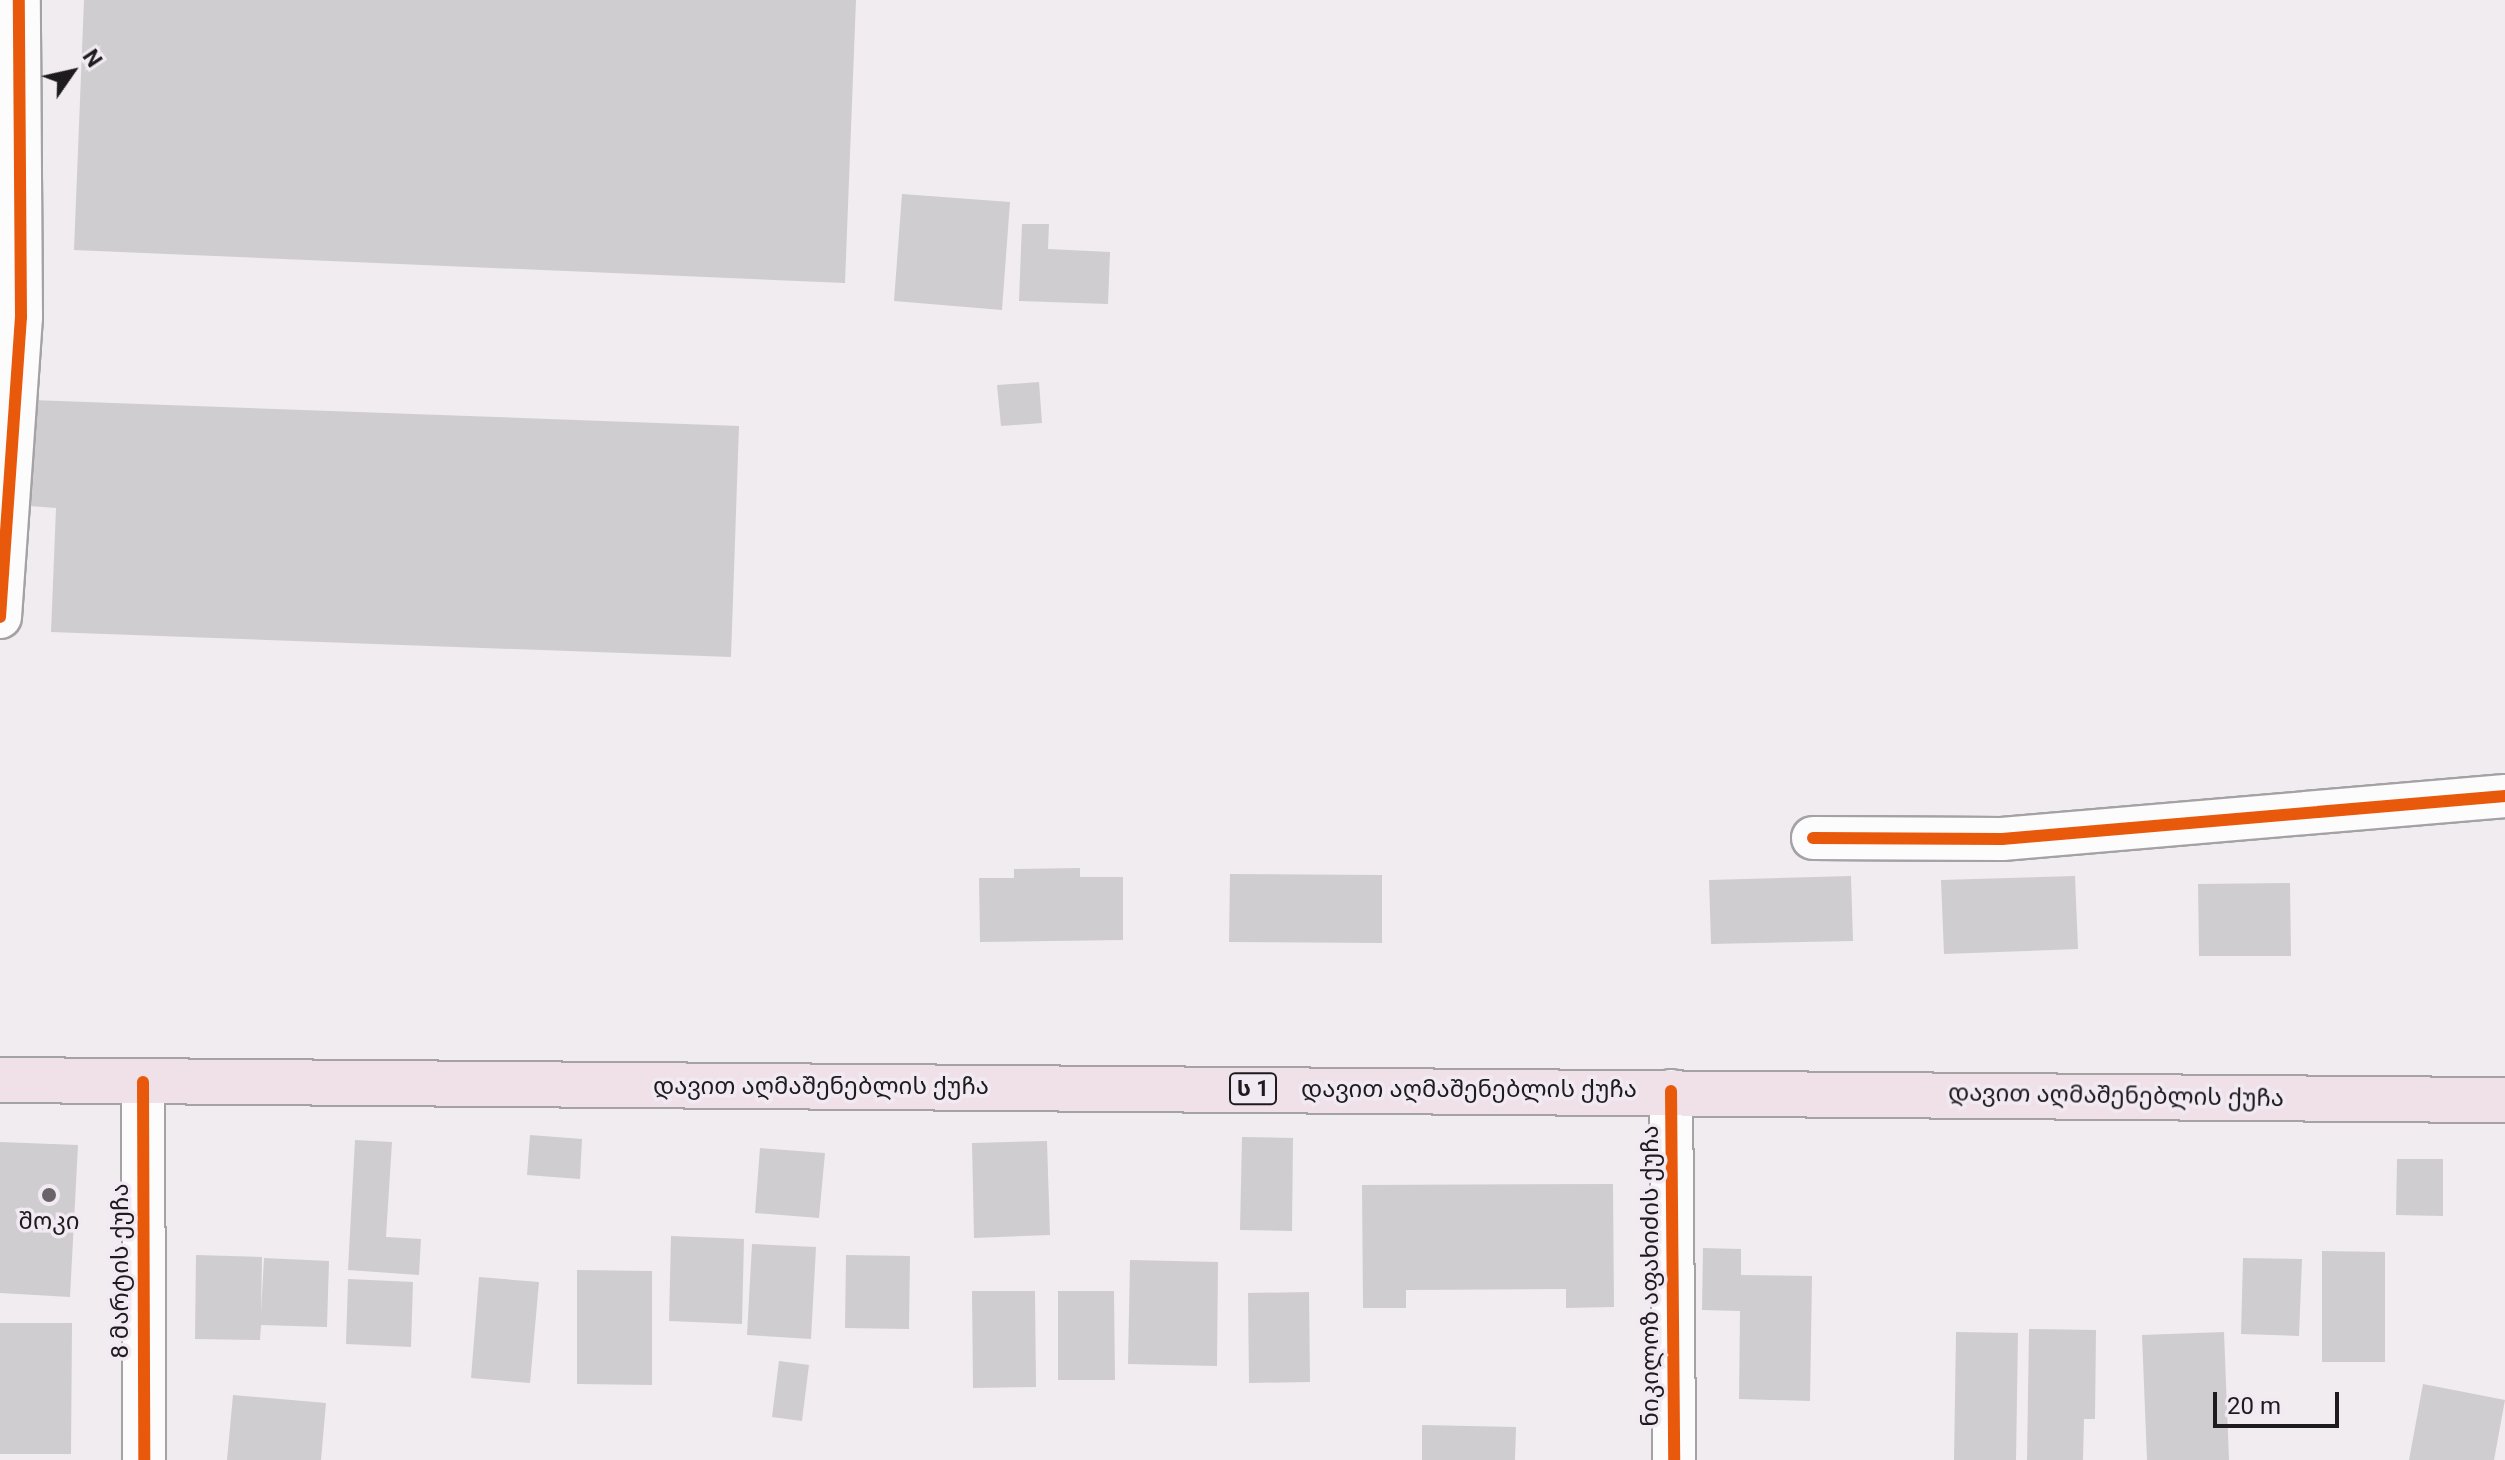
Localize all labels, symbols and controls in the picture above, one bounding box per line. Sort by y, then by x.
north arrow [32,32,112,112]
text: N [78,45,107,72]
road number: ს 1 [1229,1071,1277,1107]
street label: დავით აღმაშენებლის ქუჩა [653,1073,989,1101]
street label: დავით აღმაშენებლის ქუჩა [1301,1076,1637,1104]
street label: დავით აღმაშენებლის ქუჩა [1948,1079,2284,1113]
street label: ნიკილოზ აფახიძის ქუჩა [1637,1125,1665,1427]
street label: 8 მარტის ქუჩა [107,1183,135,1359]
marker: შოკი [40,1186,58,1204]
place label: შოკი [18,1208,80,1236]
scale bar [2217,1376,2343,1426]
text: 20 m [2227,1392,2281,1420]

